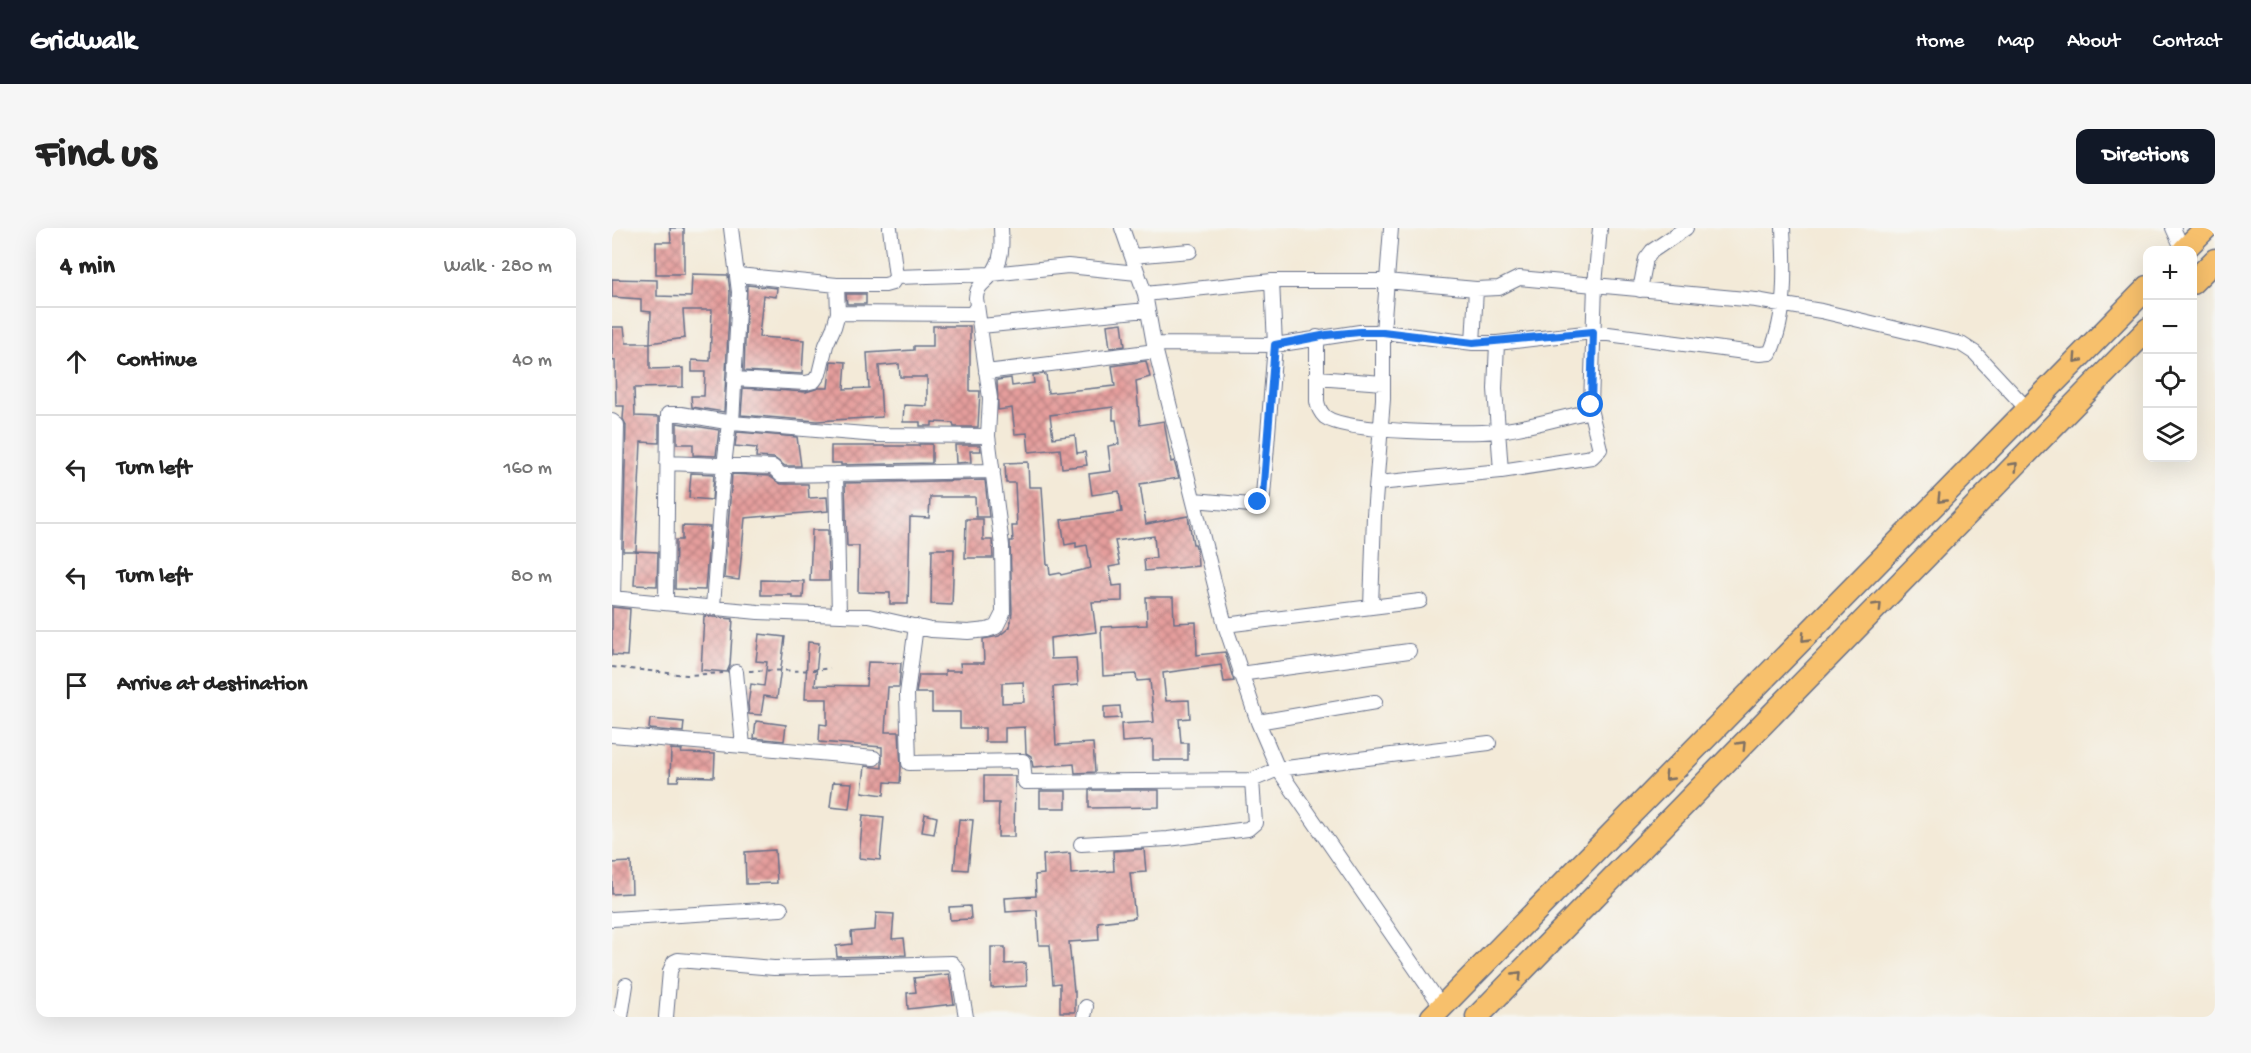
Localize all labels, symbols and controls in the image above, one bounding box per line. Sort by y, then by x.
text: Gridwalk [30,26,136,59]
text: Home [1916,30,1964,55]
text: Map [1997,30,2034,55]
text: About [2067,30,2120,55]
text: Contact [2153,30,2221,55]
button: Directions [2076,129,2215,184]
text: Find us [36,132,156,181]
map controls [2143,246,2197,462]
button: + [2143,246,2197,300]
text: 4 min [60,252,115,283]
text: Walk · 280 m [444,256,552,279]
button: − [2143,300,2197,354]
icon: ahead [60,345,93,378]
text: Continue [117,348,197,374]
text: 40 m [512,350,552,373]
one-way arrow [2073,352,2084,362]
button: locate [2143,354,2197,408]
route start [1577,391,1603,417]
button: layers [2143,408,2197,462]
icon: left [60,453,93,486]
text: Turn left [117,456,191,482]
text: 160 m [503,458,552,481]
one-way arrow [2007,463,2018,474]
route end [1244,488,1270,514]
one-way arrow [1938,491,1949,502]
icon: left [60,561,93,594]
text: Turn left [117,564,191,590]
text: 80 m [511,566,552,589]
one-way arrow [1871,602,1882,612]
one-way arrow [1801,632,1812,642]
icon: arrive [60,669,93,702]
text: Arrive at destination [117,672,307,698]
one-way arrow [1735,742,1746,752]
one-way arrow [1665,770,1676,781]
one-way arrow [1511,972,1522,982]

